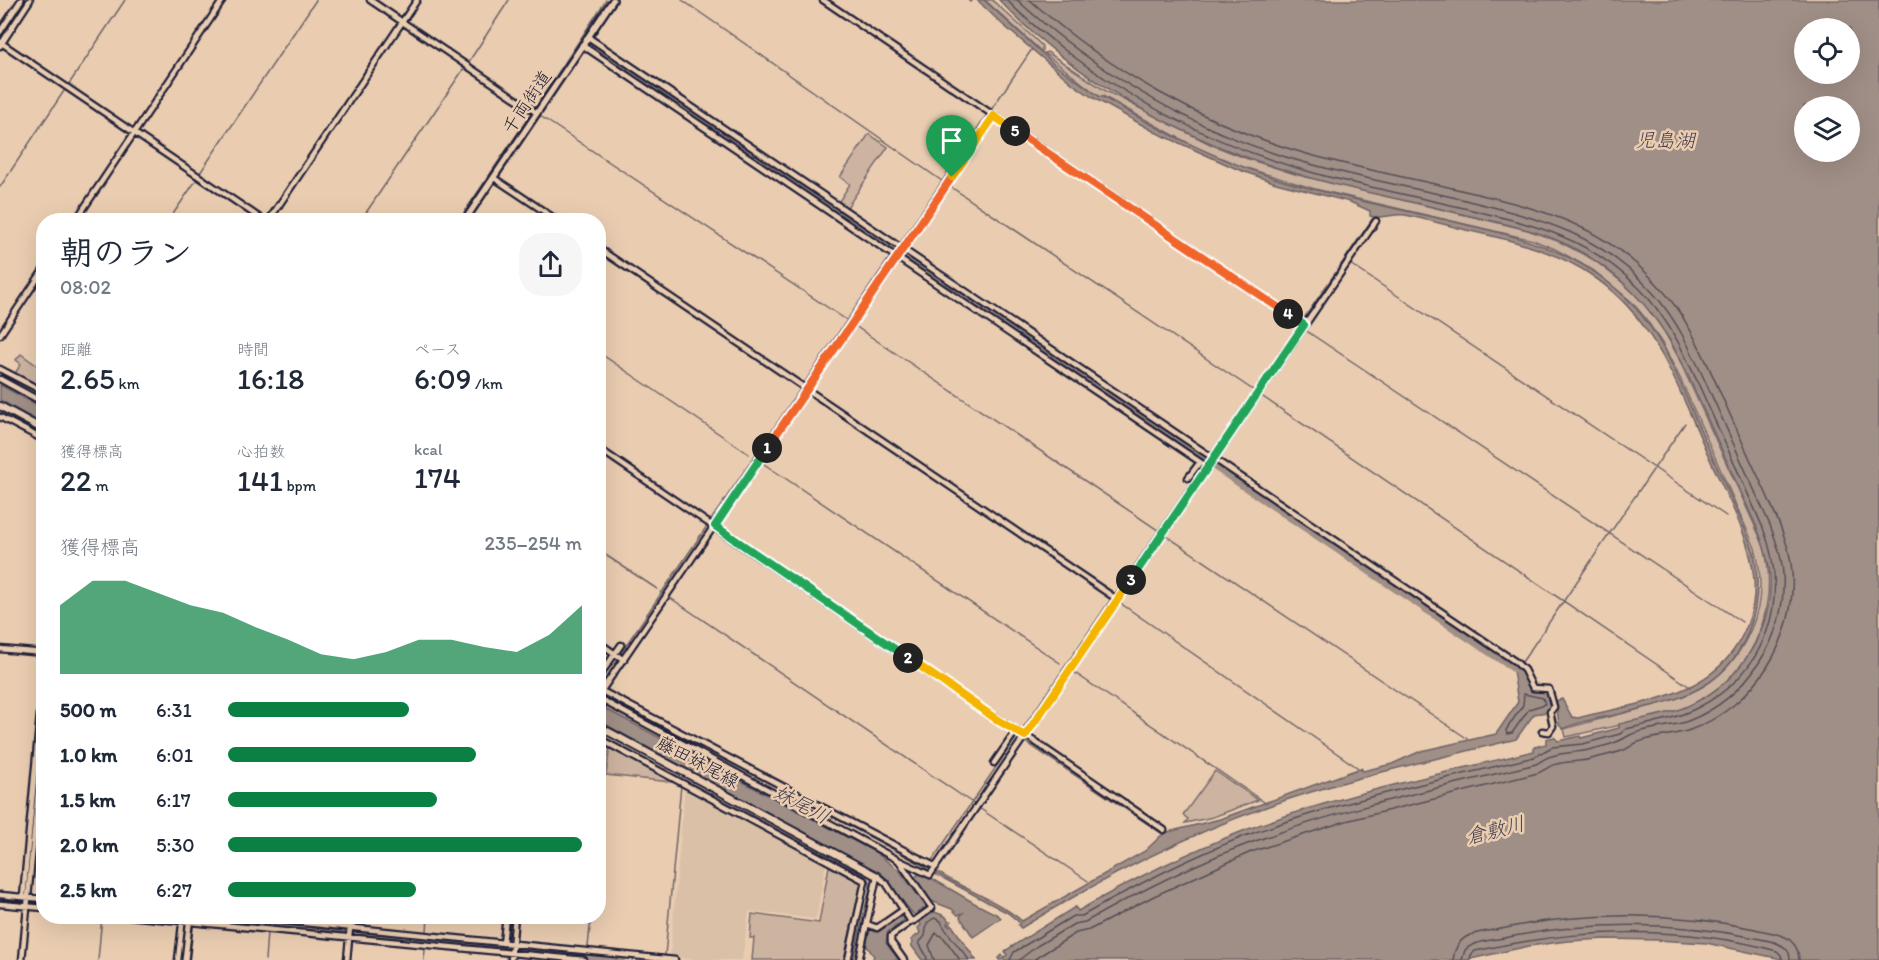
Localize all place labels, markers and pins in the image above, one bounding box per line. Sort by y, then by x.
pin [926,115,977,177]
pin: 5 [1000,116,1030,146]
pin: 4 [1273,299,1303,329]
pin: 1 [752,433,782,463]
pin: 3 [1116,565,1146,595]
pin: 2 [893,643,923,673]

